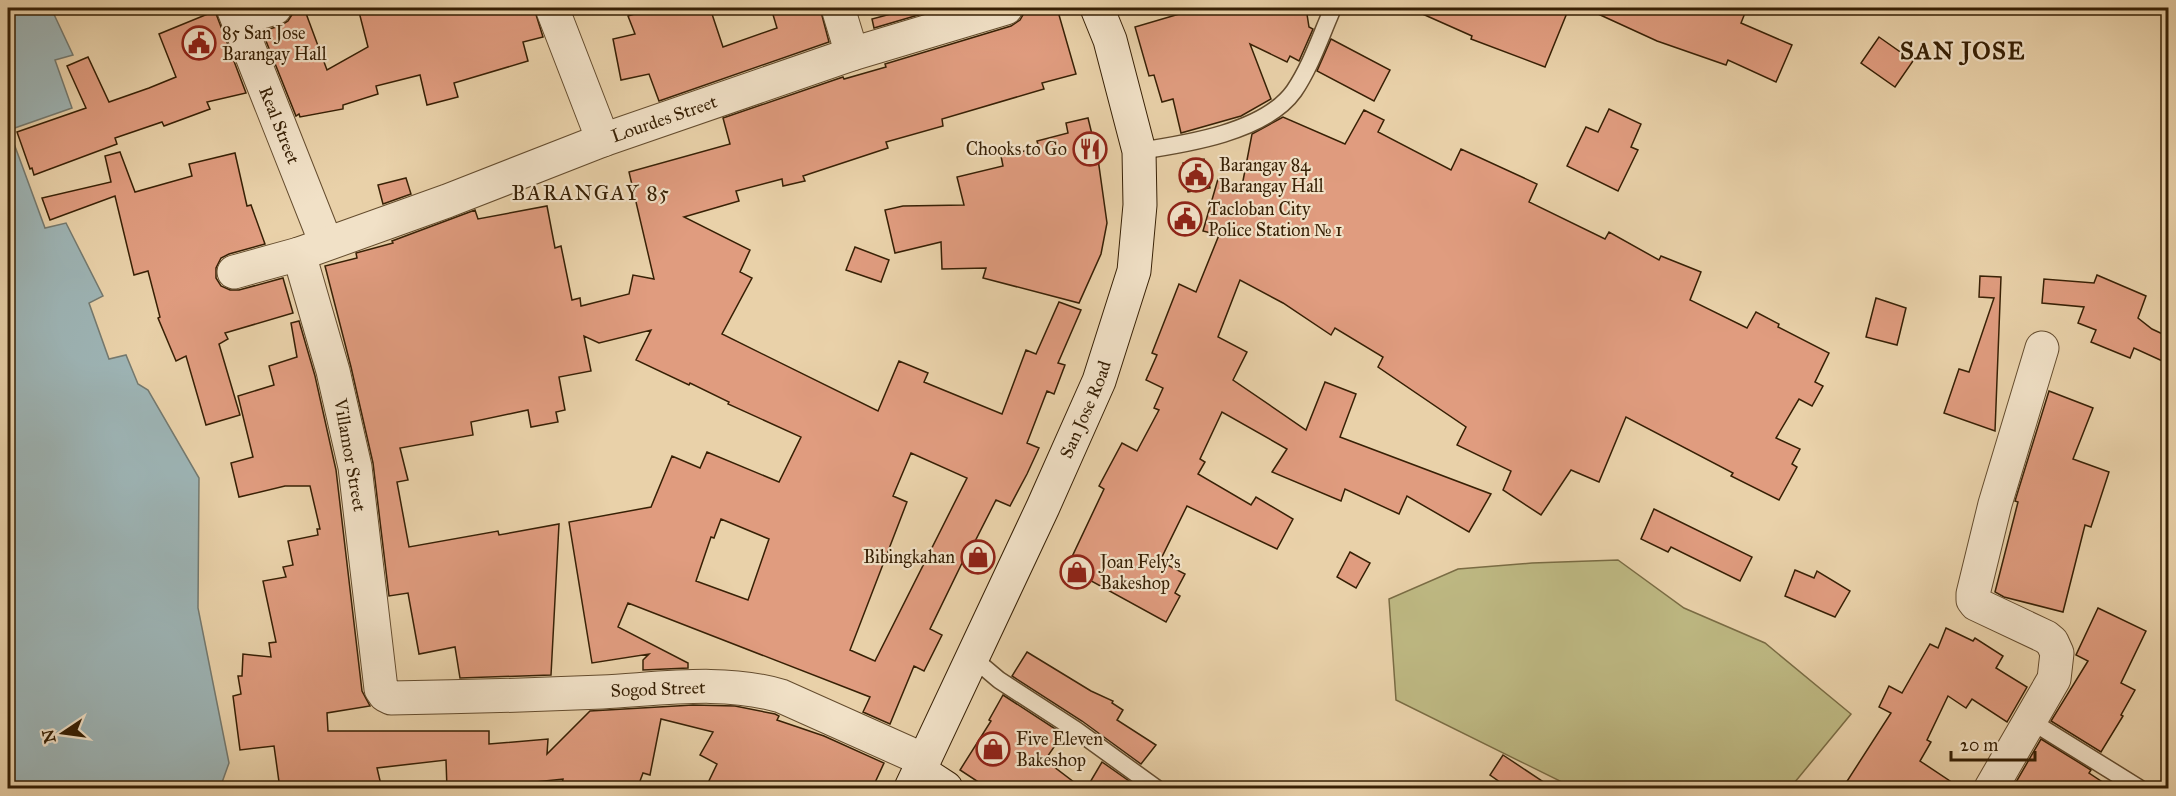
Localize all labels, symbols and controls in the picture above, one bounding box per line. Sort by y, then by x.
place label: 85 San Jose Barangay Hall [222,22,327,66]
public building icon: 85 San Jose Barangay Hall [181,25,217,61]
district label: SAN JOSE [1900,36,2026,66]
street label: Real Street [254,83,305,168]
street label: Lourdes Street [608,90,721,147]
restaurant icon: Chooks to Go [1072,131,1108,167]
place label: Chooks to Go [966,138,1067,160]
place label: Barangay 84 Barangay Hall [1219,154,1324,198]
public building icon: Barangay 84 Barangay Hall [1178,157,1214,193]
district label: BARANGAY 85 [512,180,670,206]
place label: Tacloban City Police Station № 1 [1208,198,1342,241]
public building icon: Tacloban City Police Station № 1 [1167,201,1203,237]
street label: San Jose Road [1055,358,1116,462]
street label: Villamor Street [329,396,371,514]
shop icon: Bibingkahan [960,539,996,575]
place label: Bibingkahan [863,546,955,569]
place label: Joan Fely's Bakeshop [1098,551,1180,594]
shop icon: Joan Fely's Bakeshop [1059,554,1095,590]
street label: Sogod Street [610,676,706,703]
north arrow [33,703,93,763]
scale bar [1951,724,2035,762]
text: N [38,727,60,745]
place label: Five Eleven Bakeshop [1016,728,1103,771]
shop icon: Five Eleven Bakeshop [975,731,1011,767]
text: 20 m [1960,734,1998,756]

